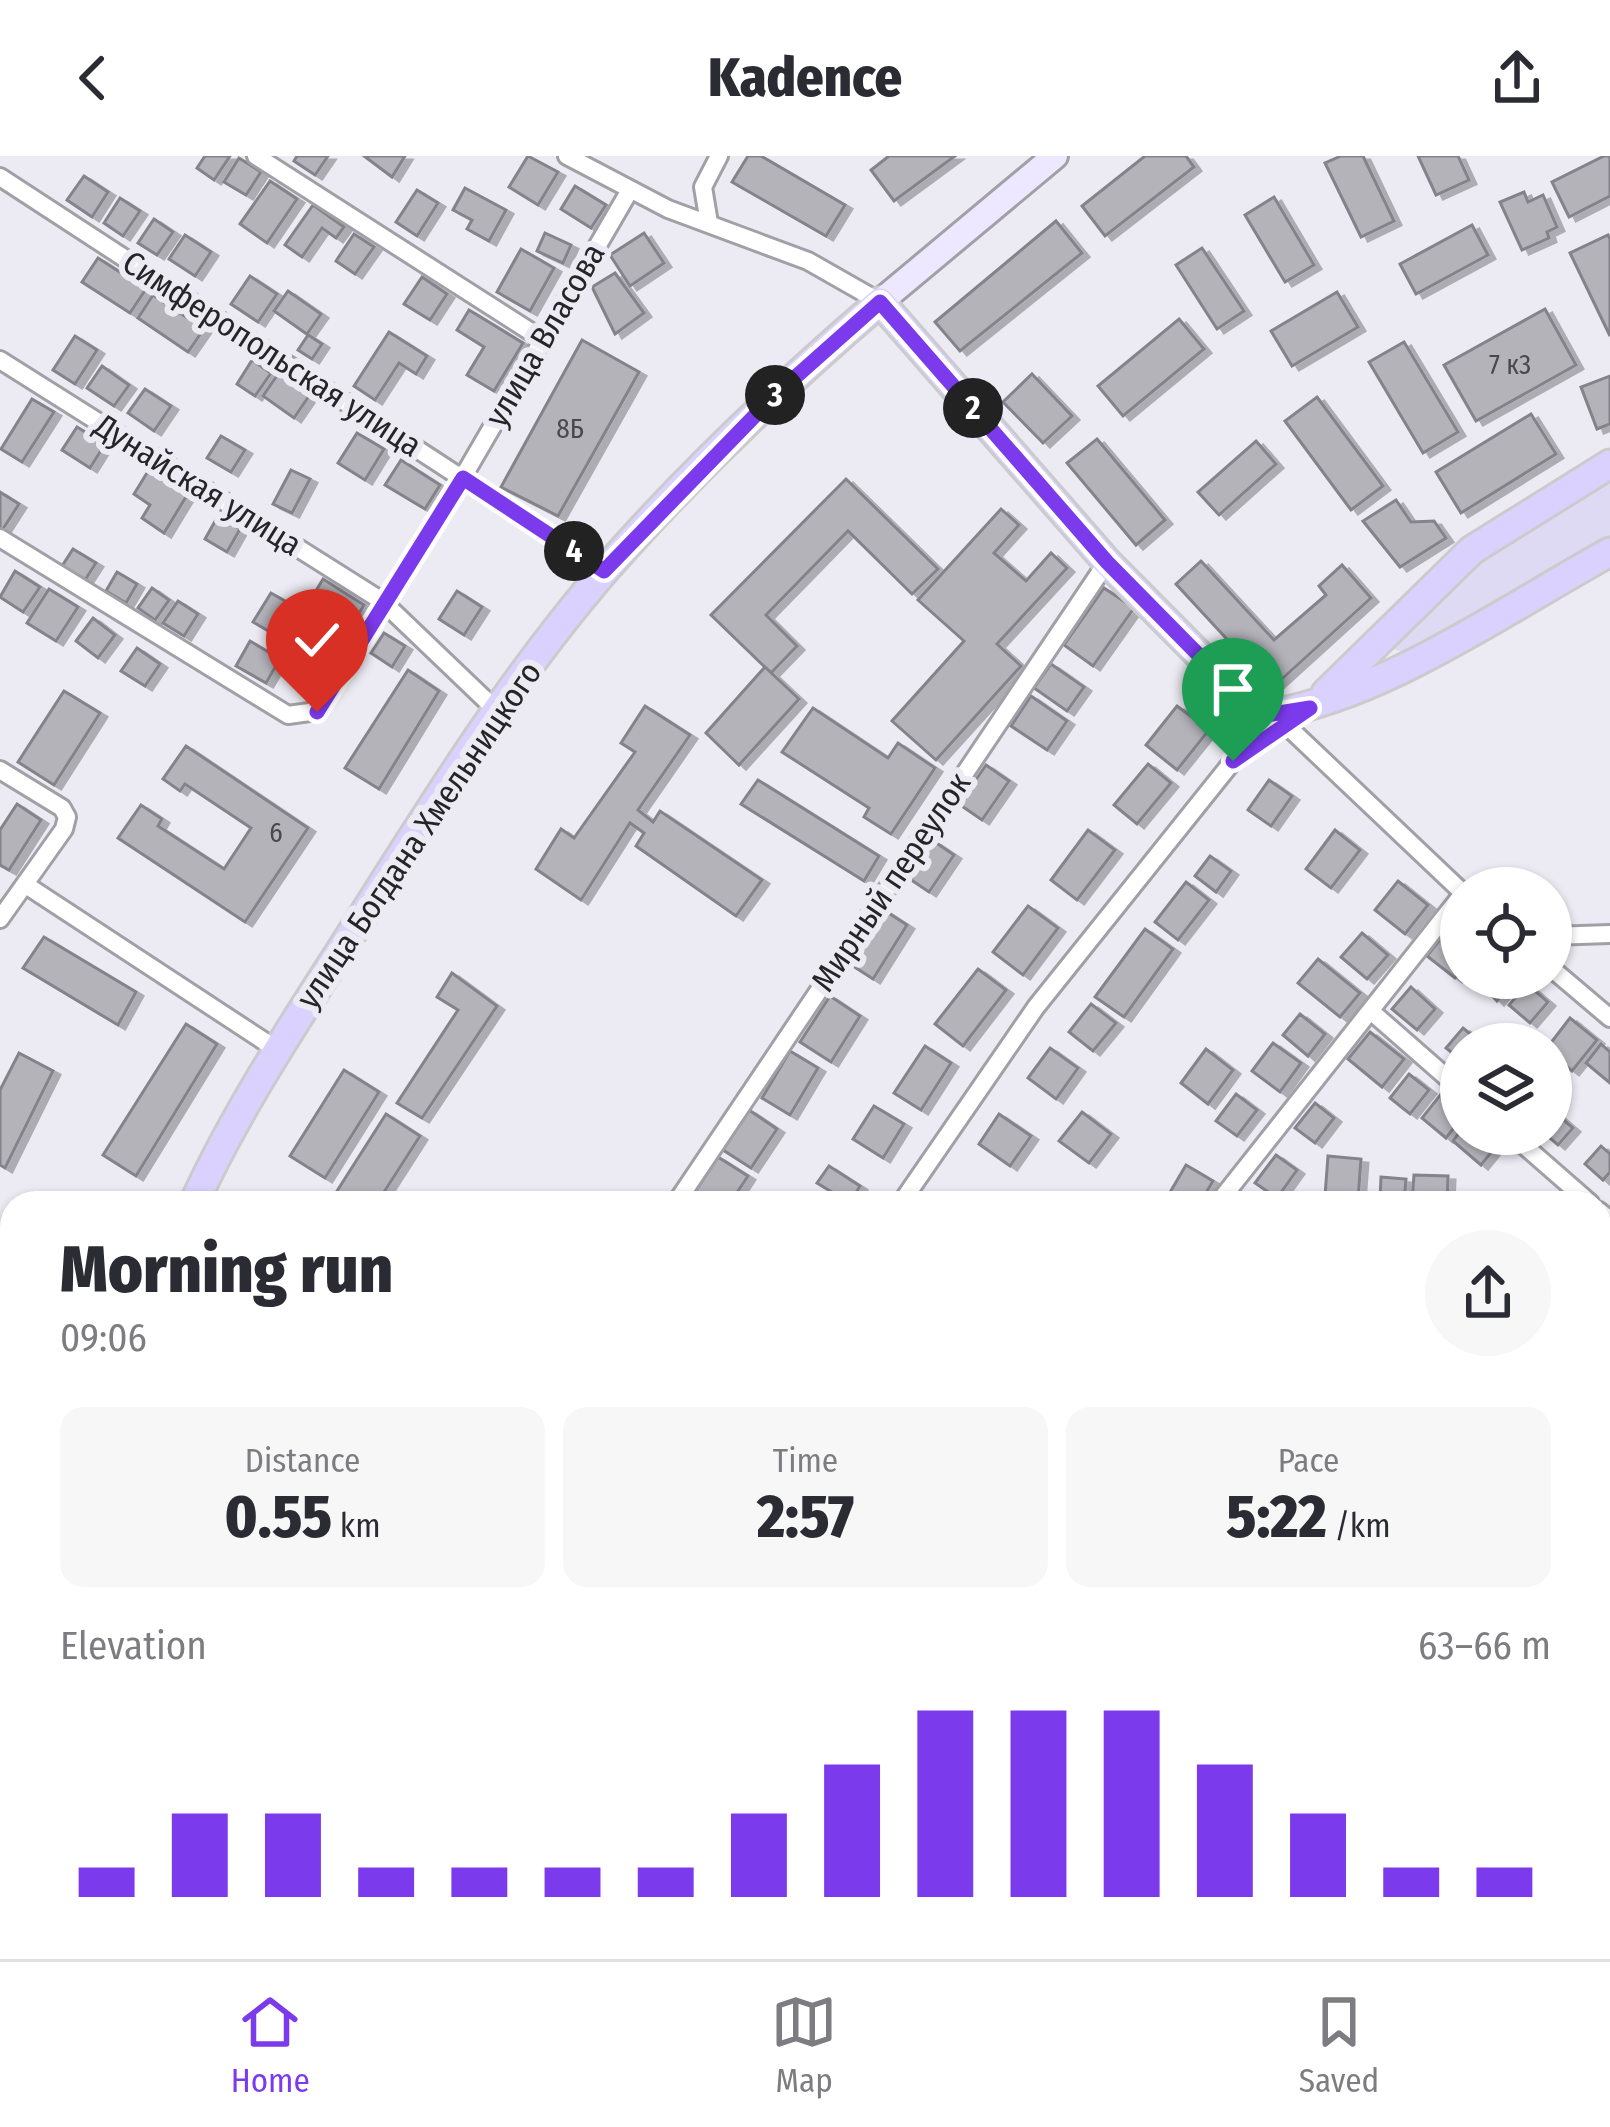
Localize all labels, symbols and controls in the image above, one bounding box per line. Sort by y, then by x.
icon: back [60,45,126,111]
icon: share [1484,45,1550,111]
text: Kadence [708,46,902,110]
street label: улица Власова [476,236,614,434]
street label: Симферопольская улица [115,242,429,466]
house number: 7 к3 [1489,349,1531,381]
pin: 3 [745,365,805,425]
text: 3 [767,375,783,415]
pin: 2 [943,378,1003,438]
text: 2 [965,388,981,428]
street label: Дунайская улица [86,405,309,565]
house number: 8Б [556,413,584,445]
pin: 4 [544,521,604,581]
text: 4 [566,531,582,571]
pin [266,589,368,712]
icon: check [284,607,350,673]
pin [1182,638,1284,761]
street label: улица Богдана Хмельницкого [288,654,550,1016]
icon: arrive [1200,656,1266,722]
street label: Мирный переулок [803,765,979,999]
house number: 6 [269,817,283,849]
map controls [1440,867,1572,1155]
button: locate [1440,867,1572,999]
button: layers [1440,1023,1572,1155]
text: Morning run [60,1230,393,1309]
button: share [1425,1230,1551,1356]
text: 09:06 [60,1315,147,1361]
text: Distance [245,1441,360,1481]
text: Time [773,1441,838,1481]
text: Pace [1278,1441,1339,1481]
text: 0.55 [224,1481,332,1553]
text: 2:57 [757,1481,854,1553]
text: 5:22 [1226,1481,1327,1553]
text: km [332,1506,381,1546]
text: /km [1327,1506,1391,1546]
text: Elevation [60,1623,207,1669]
text: 63–66 m [1418,1623,1551,1669]
tab: Home [231,1989,310,2101]
tab: Map [771,1989,837,2101]
tab: Saved [1299,1989,1379,2101]

